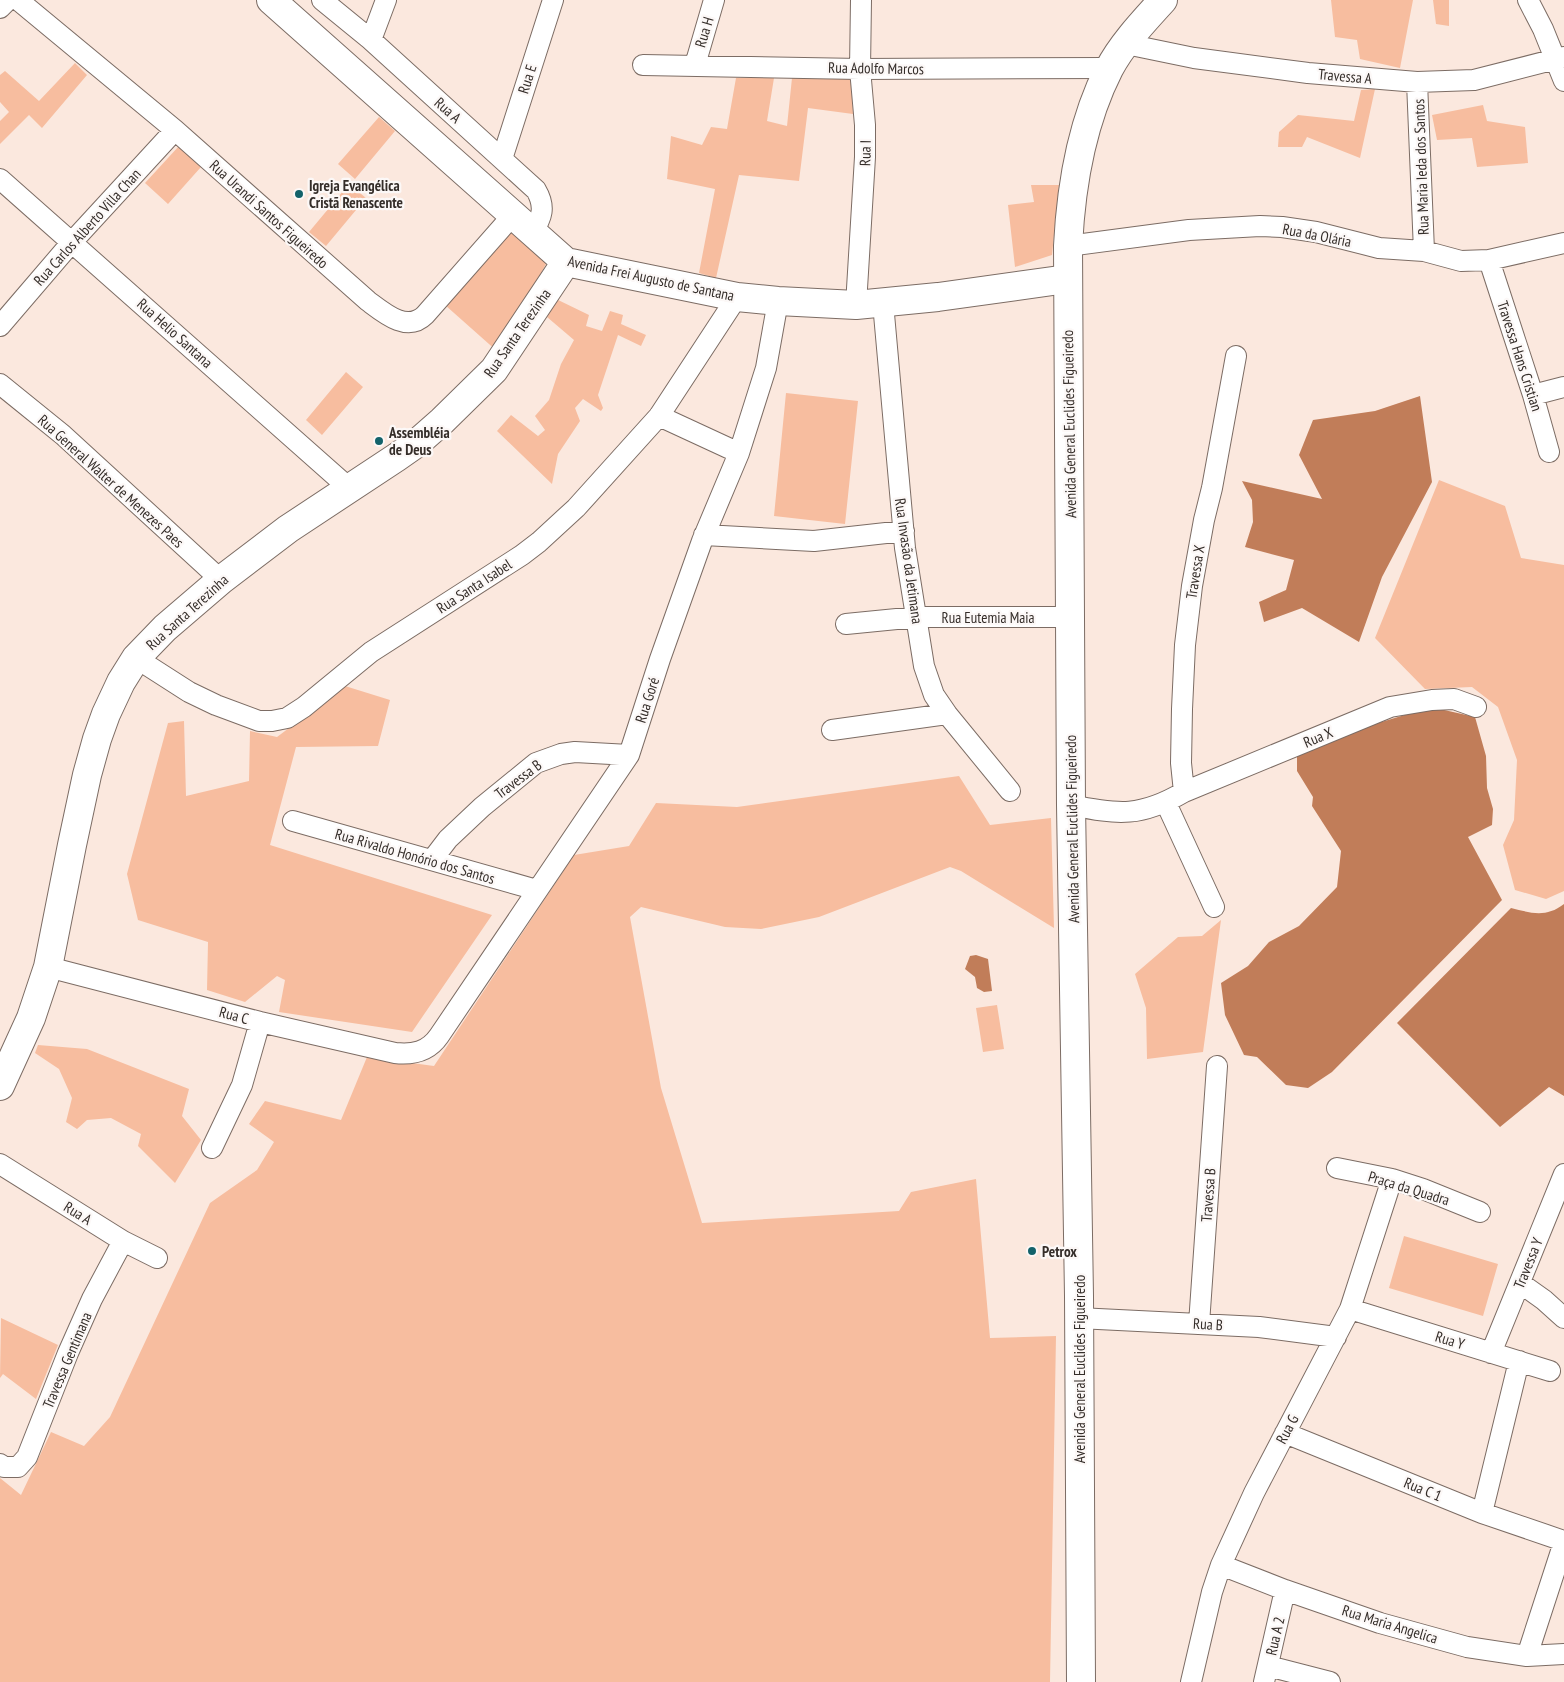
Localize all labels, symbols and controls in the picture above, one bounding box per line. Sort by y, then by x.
street label: Rua H [690,14,718,50]
street label: Rua Adolfo Marcos [828,58,924,78]
street label: Rua E [513,62,541,96]
street label: Travessa A [1317,64,1373,88]
street label: Rua A [431,93,466,128]
street label: Rua Maria Ieda dos Santos [1409,99,1433,235]
street label: Rua I [855,140,875,166]
street label: Rua Urandi Santos Figueiredo [206,156,332,272]
street label: Rua Carlos Alberto Villa Chan [29,165,145,289]
place label: Igreja Evangélica Cristã Renascente [309,176,403,212]
marker: Igreja Evangélica Cristã Renascente [293,188,305,200]
street label: Rua da Olária [1281,219,1353,251]
street label: Avenida Frei Augusto de Santana [566,251,736,305]
street label: Rua Santa Terezinha [479,285,555,381]
street label: Rua Helio Santana [133,294,217,372]
street label: Travessa Hans Cristian [1493,298,1547,414]
street label: Avenida General Euclides Figueiredo [1058,330,1080,518]
street label: Rua General Walter de Menezes Paes [34,410,188,552]
place label: Assembléia de Deus [388,423,450,459]
marker: Assembléia de Deus [373,435,385,447]
street label: Rua Invasão da Jetimana [891,497,927,625]
street label: Travessa X [1181,543,1209,600]
street label: Rua Santa Isabel [433,554,516,617]
street label: Rua Santa Terezinha [142,570,232,654]
street label: Rua Eutemia Maia [941,608,1035,627]
street label: Rua Goré [631,675,663,725]
street label: Rua X [1300,722,1336,752]
street label: Avenida General Euclides Figueiredo [1061,735,1083,923]
street label: Travessa B [491,755,545,803]
street label: Rua Rivaldo Honório dos Santos [333,824,497,888]
street label: Rua C [217,1002,251,1028]
street label: Travessa B [1197,1167,1219,1223]
street label: Praça da Quadra [1366,1167,1452,1209]
street label: Rua A [60,1197,96,1229]
street label: Travessa Y [1509,1235,1547,1291]
place label: Petrox [1042,1242,1077,1261]
marker: Petrox [1026,1245,1038,1257]
street label: Avenida General Euclides Figueiredo [1070,1275,1089,1463]
street label: Travessa Gentimana [38,1309,96,1411]
street label: Rua B [1193,1314,1223,1334]
street label: Rua Y [1433,1327,1467,1353]
street label: Rua G [1272,1411,1302,1447]
street label: Rua C 1 [1401,1473,1445,1505]
street label: Rua Maria Angelica [1340,1600,1440,1648]
street label: Rua A 2 [1261,1615,1289,1657]

